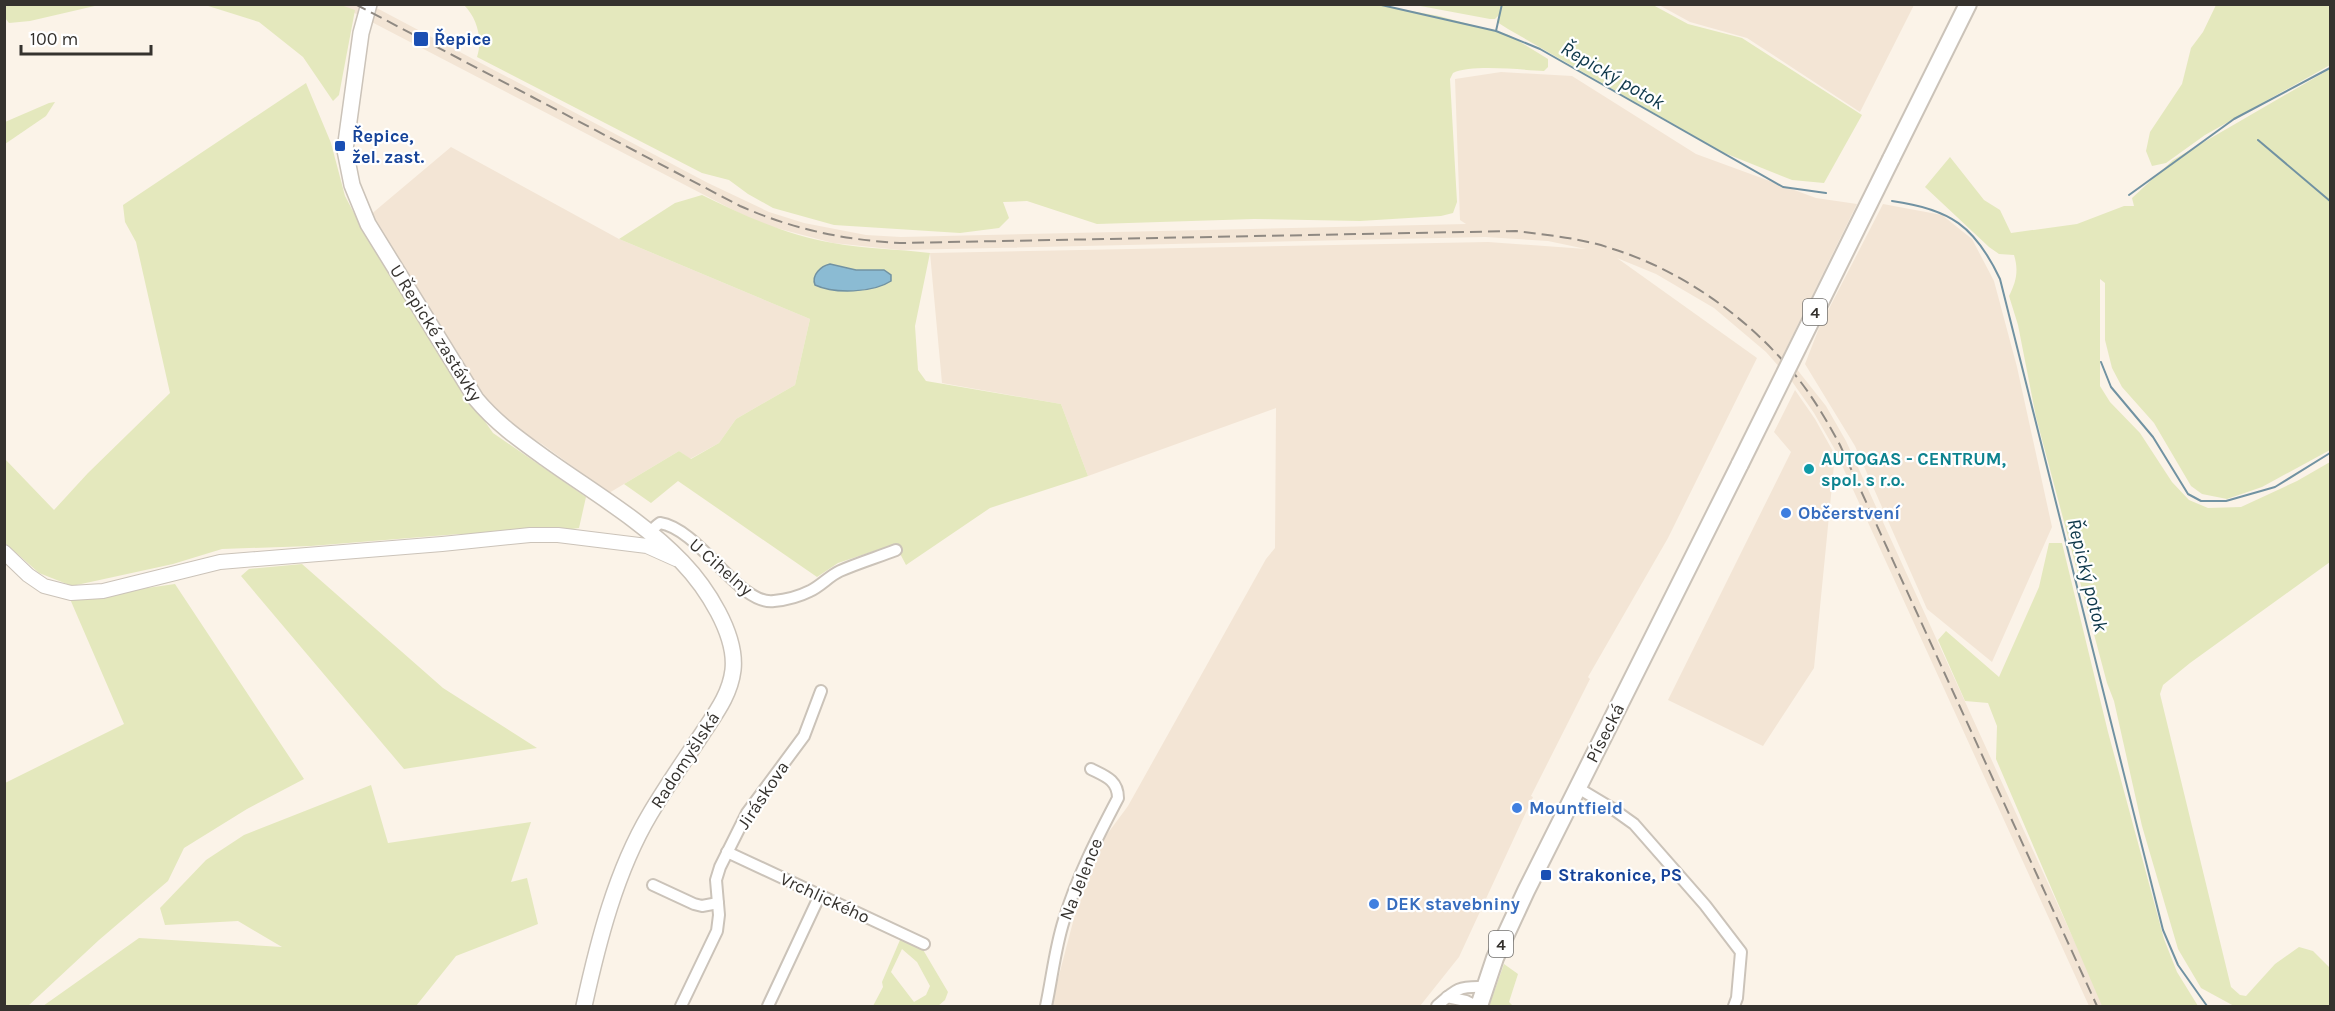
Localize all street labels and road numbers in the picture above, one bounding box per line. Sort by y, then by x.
street label: U Řepické zastávky [385,261,487,406]
road number: 4 [1803,299,1827,325]
street label: U Cihelny [685,533,758,601]
street label: Písecká [1581,700,1629,766]
street label: Radomyšlská [646,708,724,812]
street label: Jiráskova [732,757,794,833]
street label: Na Jelence [1055,835,1107,923]
street label: Vrchlického [777,868,873,928]
road number: 4 [1489,931,1513,957]

